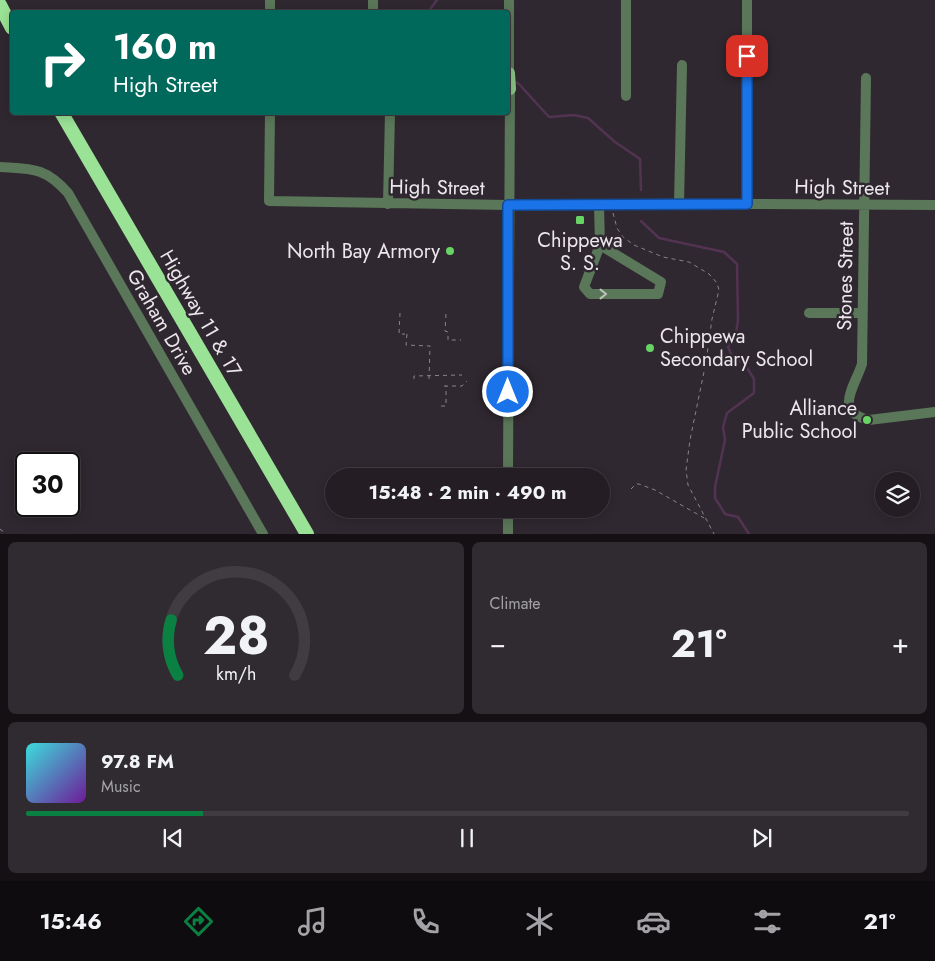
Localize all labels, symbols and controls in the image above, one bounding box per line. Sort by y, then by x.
text: 160 m [113,22,217,72]
icon: right [30,30,95,95]
pin [726,35,768,77]
icon: arrive [733,42,761,70]
text: High Street [113,68,218,100]
street label: High Street [389,172,485,203]
street label: High Street [794,172,890,203]
marker: Chippewa S. S. [574,214,586,226]
street label: Stones Street [830,221,861,331]
place label: Chippewa S. S. [537,226,623,278]
place label: North Bay Armory [287,237,440,266]
street label: Highway 11 & 17 [152,244,249,383]
marker: North Bay Armory [444,245,456,257]
street label: Graham Drive [119,264,204,381]
one-way arrow [600,289,607,299]
place label: Chippewa Secondary School [660,322,813,374]
marker: Chippewa Secondary School [644,342,656,354]
position arrow [481,365,533,417]
place label: Alliance Public School [742,394,857,446]
marker: Alliance Public School [861,414,873,426]
speed limit sign: 30 [15,452,80,517]
map controls [875,472,920,517]
button: layers [875,472,920,517]
text: 15:48 · 2 min · 490 m [369,479,567,506]
text: Climate [490,592,541,615]
text: 28 [202,598,269,674]
text: 21° [671,616,727,671]
text: − [490,623,506,664]
text: + [892,623,909,664]
text: km/h [216,661,256,687]
text: 97.8 FM [101,748,174,775]
text: Music [101,775,141,798]
icon: previous [159,824,187,852]
icon: pause [453,824,481,852]
icon: next [748,824,776,852]
icon: directions [181,904,216,939]
icon: music [295,904,330,939]
icon: phone [408,904,443,939]
icon: climate [522,904,557,939]
icon: car [636,904,671,939]
icon: filters [750,904,785,939]
text: 15:46 [39,905,102,937]
text: 21° [863,905,896,937]

